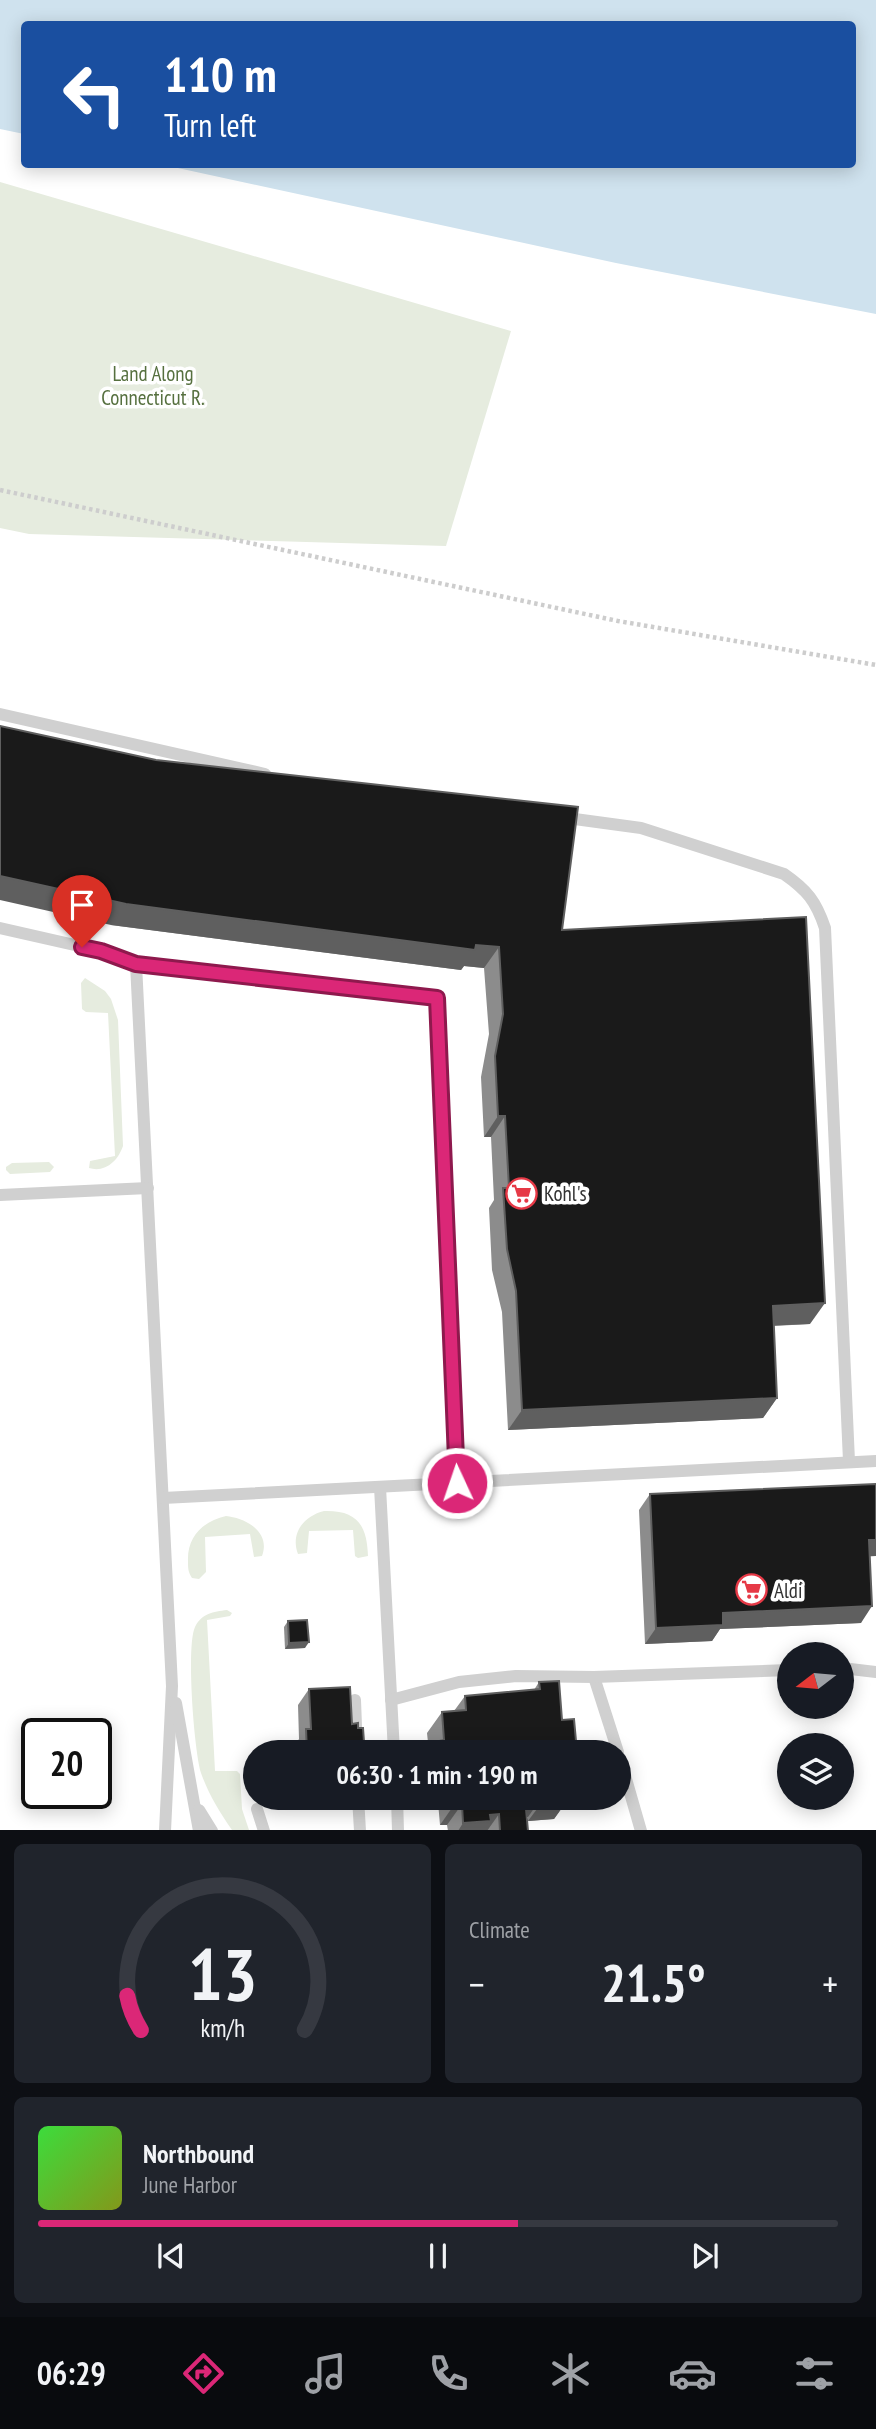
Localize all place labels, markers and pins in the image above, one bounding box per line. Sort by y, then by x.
pin [52,875,112,947]
supermarket icon: Kohl's [504,1176,538,1210]
place label: Kohl's [544,1180,587,1207]
supermarket icon: Aldi [734,1573,768,1607]
place label: Aldi [774,1577,802,1604]

